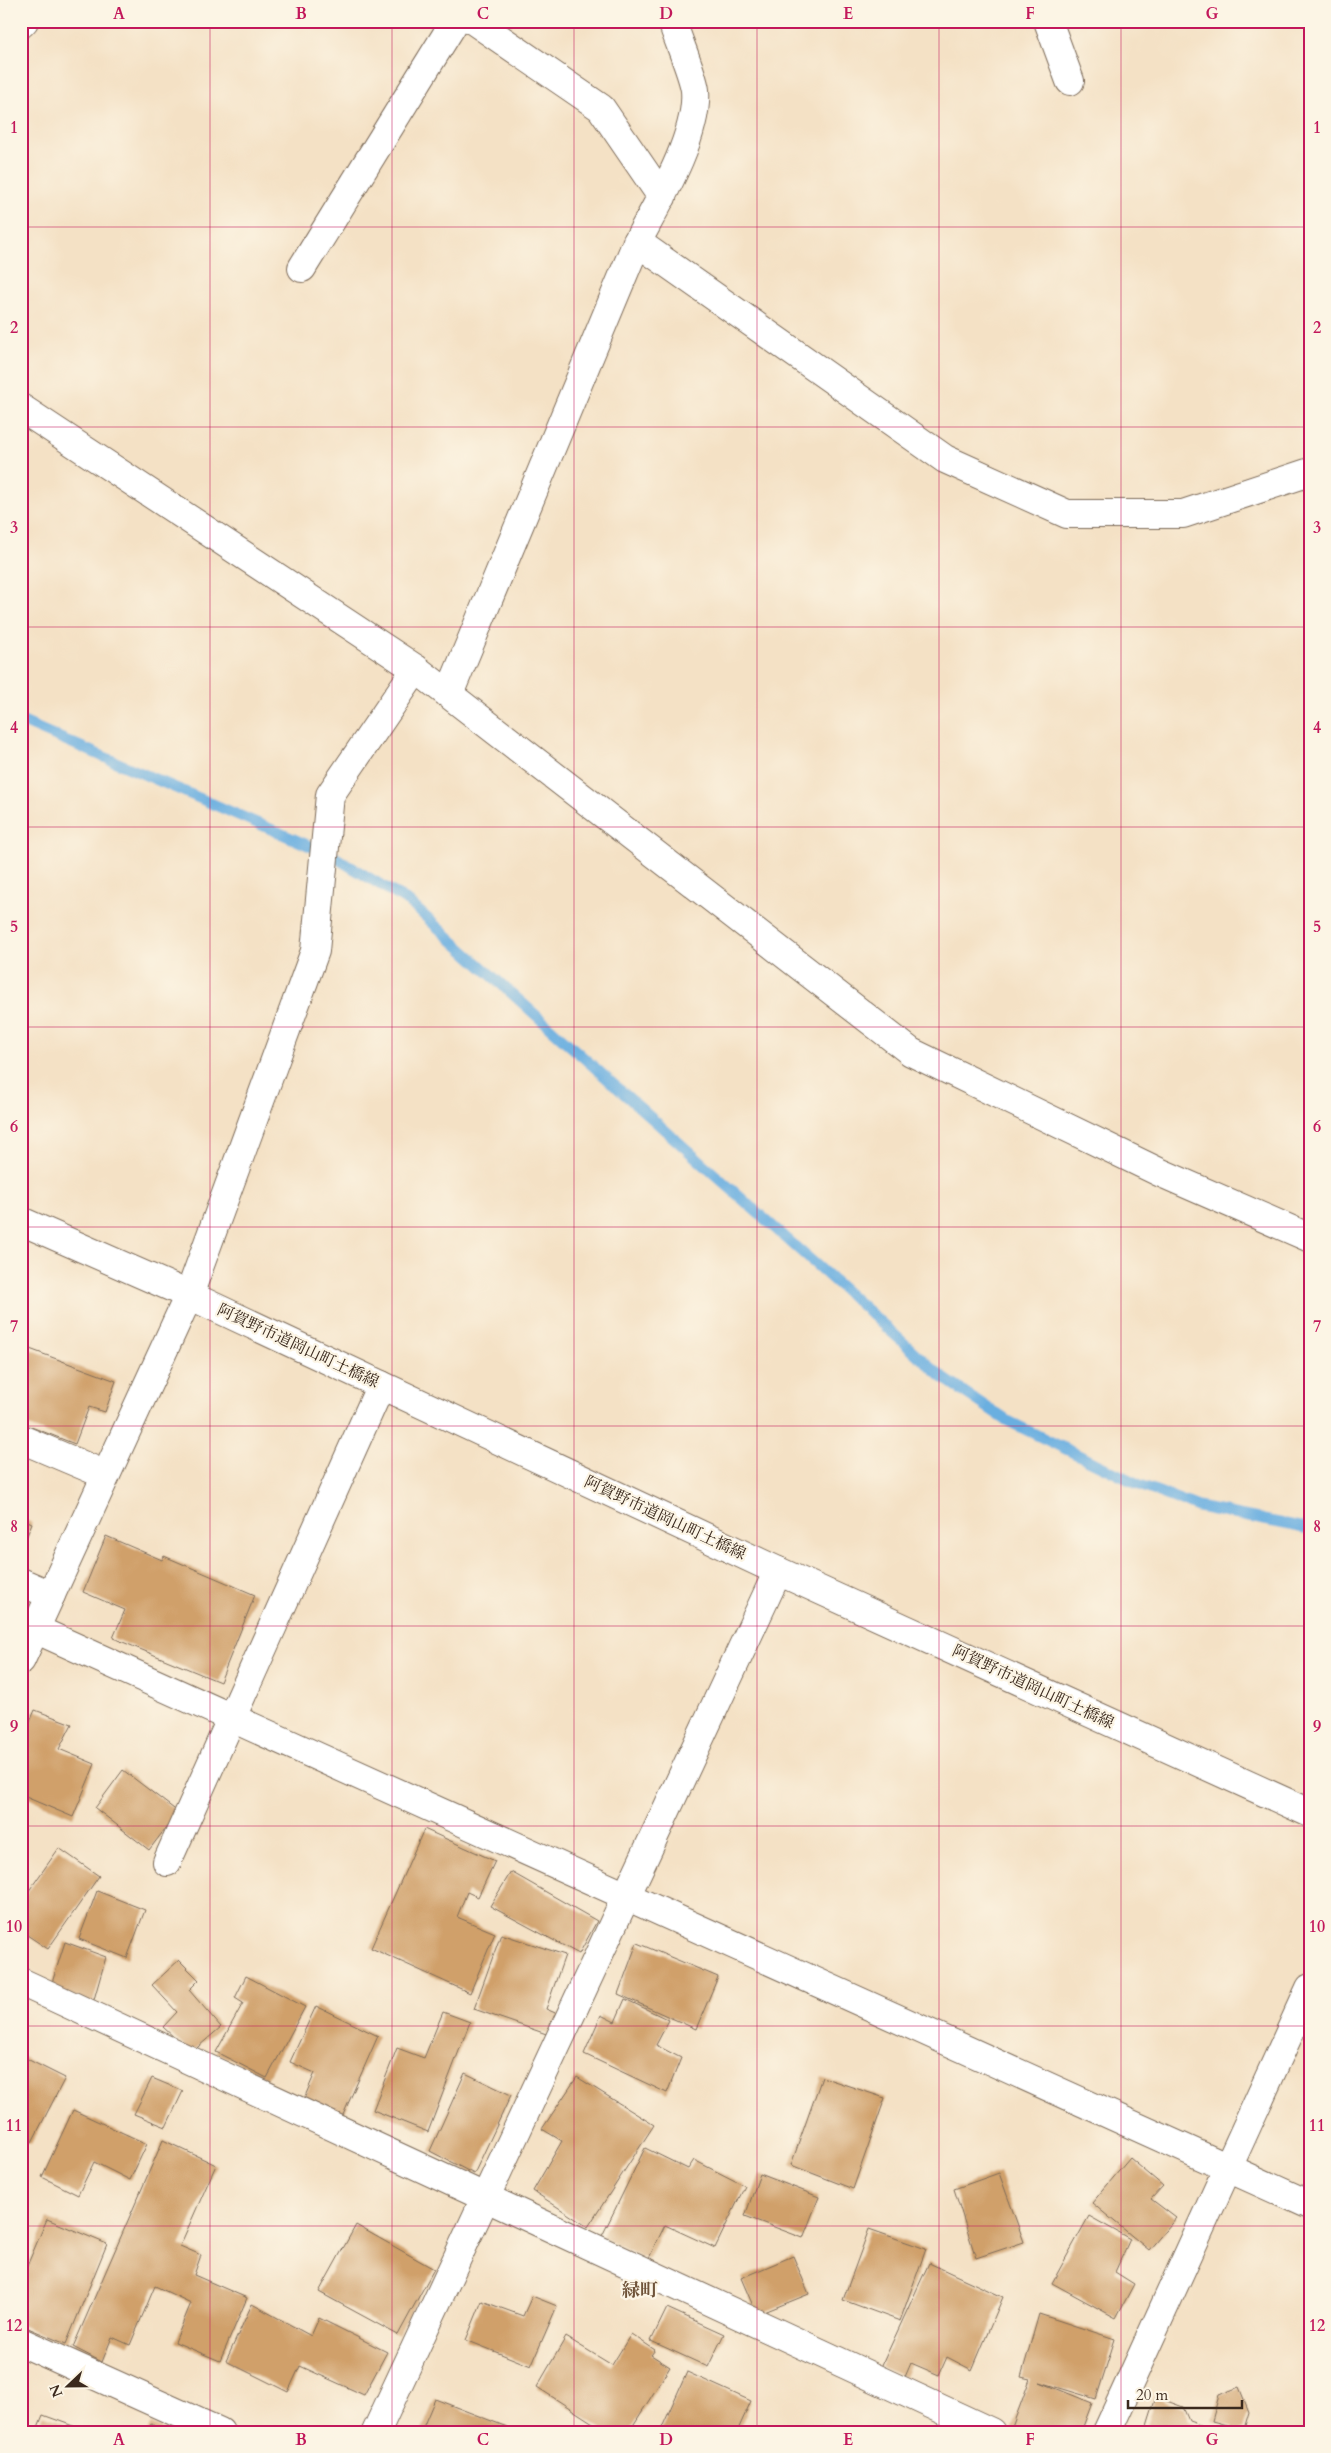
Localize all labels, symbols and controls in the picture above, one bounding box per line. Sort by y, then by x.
text: A [113,3,125,25]
text: B [295,3,307,25]
text: C [477,3,489,25]
text: D [659,3,673,25]
text: E [843,3,853,25]
text: F [1025,3,1035,25]
text: G [1205,3,1219,25]
text: 1 [10,117,18,139]
text: 1 [1313,117,1321,139]
text: 2 [10,317,18,339]
text: 2 [1313,317,1321,339]
text: 3 [10,517,18,539]
text: 3 [1313,517,1321,539]
text: 4 [10,717,18,739]
text: 4 [1313,717,1321,739]
text: 5 [10,916,18,938]
text: 5 [1313,916,1321,938]
text: 6 [10,1116,18,1138]
text: 6 [1313,1116,1321,1138]
street label: 阿賀野市道岡山町土橋線 [214,1299,382,1393]
text: 7 [10,1316,18,1338]
text: 7 [1313,1316,1321,1338]
street label: 阿賀野市道岡山町土橋線 [581,1471,749,1565]
text: 8 [10,1516,18,1538]
text: 8 [1313,1516,1321,1538]
street label: 阿賀野市道岡山町土橋線 [949,1640,1117,1734]
text: 9 [10,1716,18,1738]
text: 9 [1313,1716,1321,1738]
text: 10 [6,1916,22,1938]
text: 10 [1309,1916,1325,1938]
text: 11 [6,2115,22,2137]
text: 11 [1309,2115,1325,2137]
district label: 緑町 [622,2278,658,2303]
text: 12 [6,2315,22,2337]
text: 12 [1309,2315,1325,2337]
north arrow [42,2360,92,2410]
scale bar [1128,2378,1242,2410]
text: N [45,2381,67,2400]
text: 20 m [1136,2385,1168,2405]
text: A [113,2429,125,2451]
text: B [295,2429,307,2451]
text: C [477,2429,489,2451]
text: D [659,2429,673,2451]
text: E [843,2429,853,2451]
text: F [1025,2429,1035,2451]
text: G [1205,2429,1219,2451]

